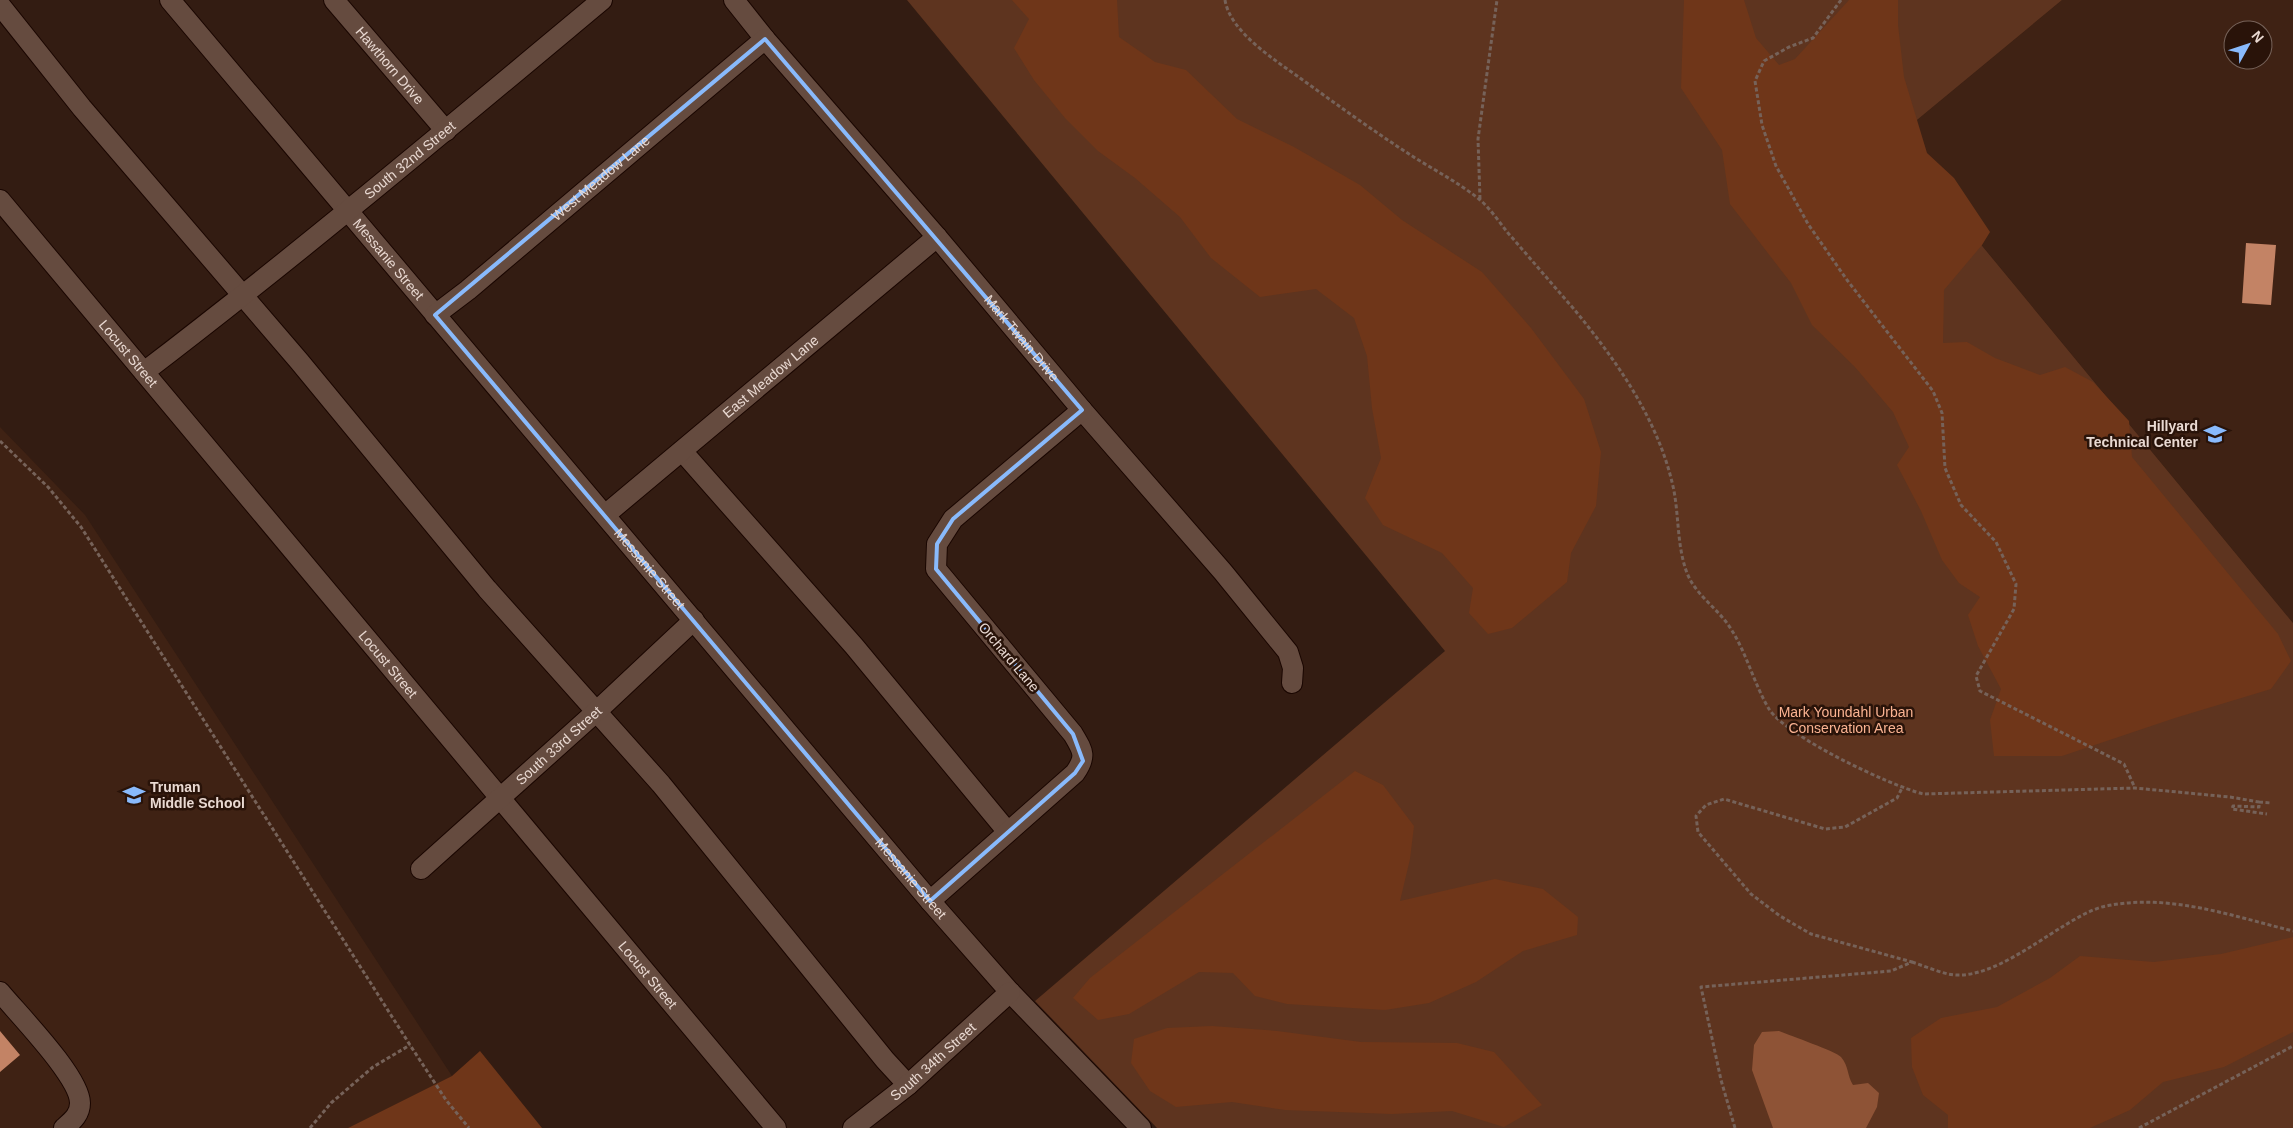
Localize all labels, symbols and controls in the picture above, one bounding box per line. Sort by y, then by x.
north arrow [2223,20,2273,70]
street label: Hawthorn Drive [352,23,427,107]
text: N [2249,28,2267,46]
street label: South 32nd Street [361,118,458,202]
street label: West Meadow Lane [548,132,653,224]
street label: Messanie Street [350,215,427,303]
street label: Mark Twain Drive [981,292,1063,385]
street label: Locust Street [96,317,161,390]
street label: East Meadow Lane [719,332,822,421]
place label: Hillyard Technical Center [2086,418,2199,450]
school or university icon: Hillyard Technical Center [2202,421,2228,447]
street label: Messanie Street [611,525,689,613]
street label: Orchard Lane [975,619,1043,695]
street label: Locust Street [355,627,421,701]
street label: South 33rd Street [512,703,605,788]
park label: Mark Youndahl Urban Conservation Area [1779,704,1913,736]
place label: Truman Middle School [150,779,245,811]
school or university icon: Truman Middle School [121,782,147,808]
street label: Messanie Street [872,834,950,922]
street label: Locust Street [615,938,681,1012]
street label: South 34th Street [887,1019,979,1104]

